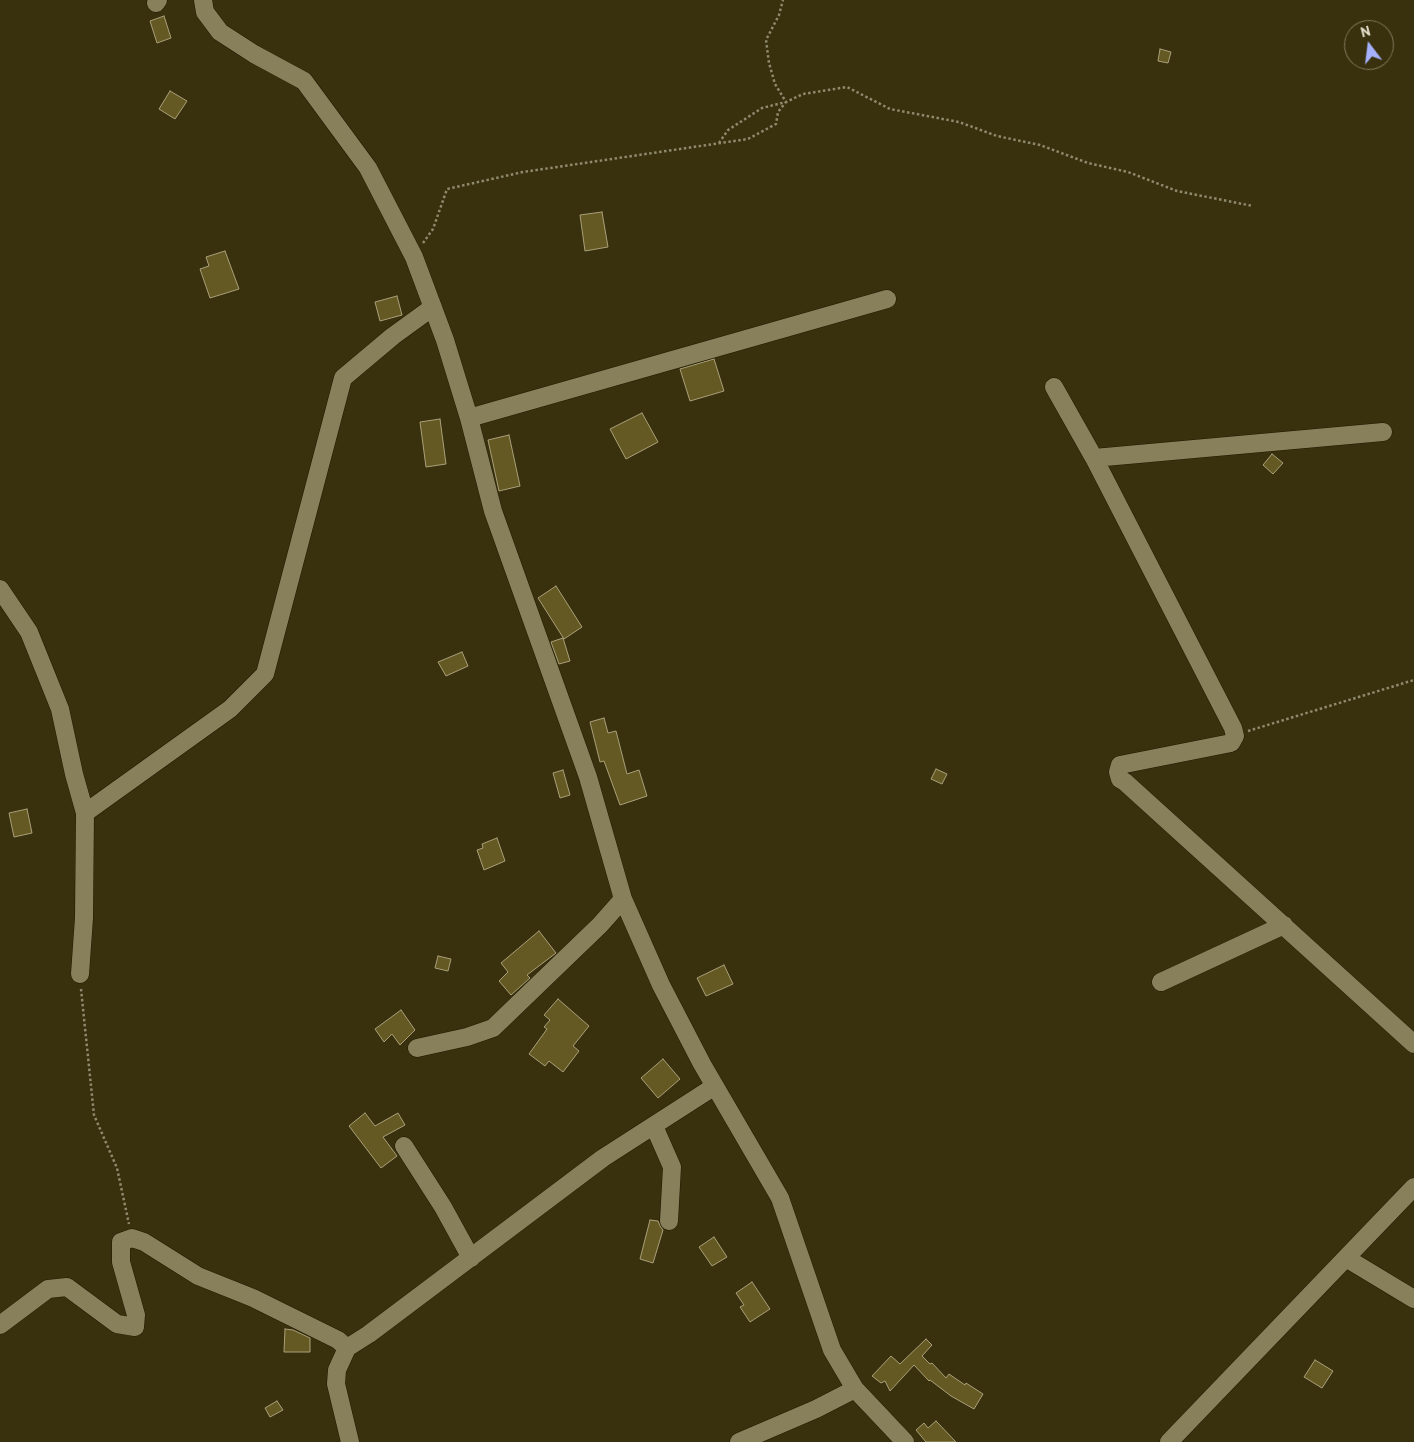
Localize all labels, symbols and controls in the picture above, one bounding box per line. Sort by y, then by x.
north arrow [1344,20,1394,70]
text: N [1359,22,1372,41]

